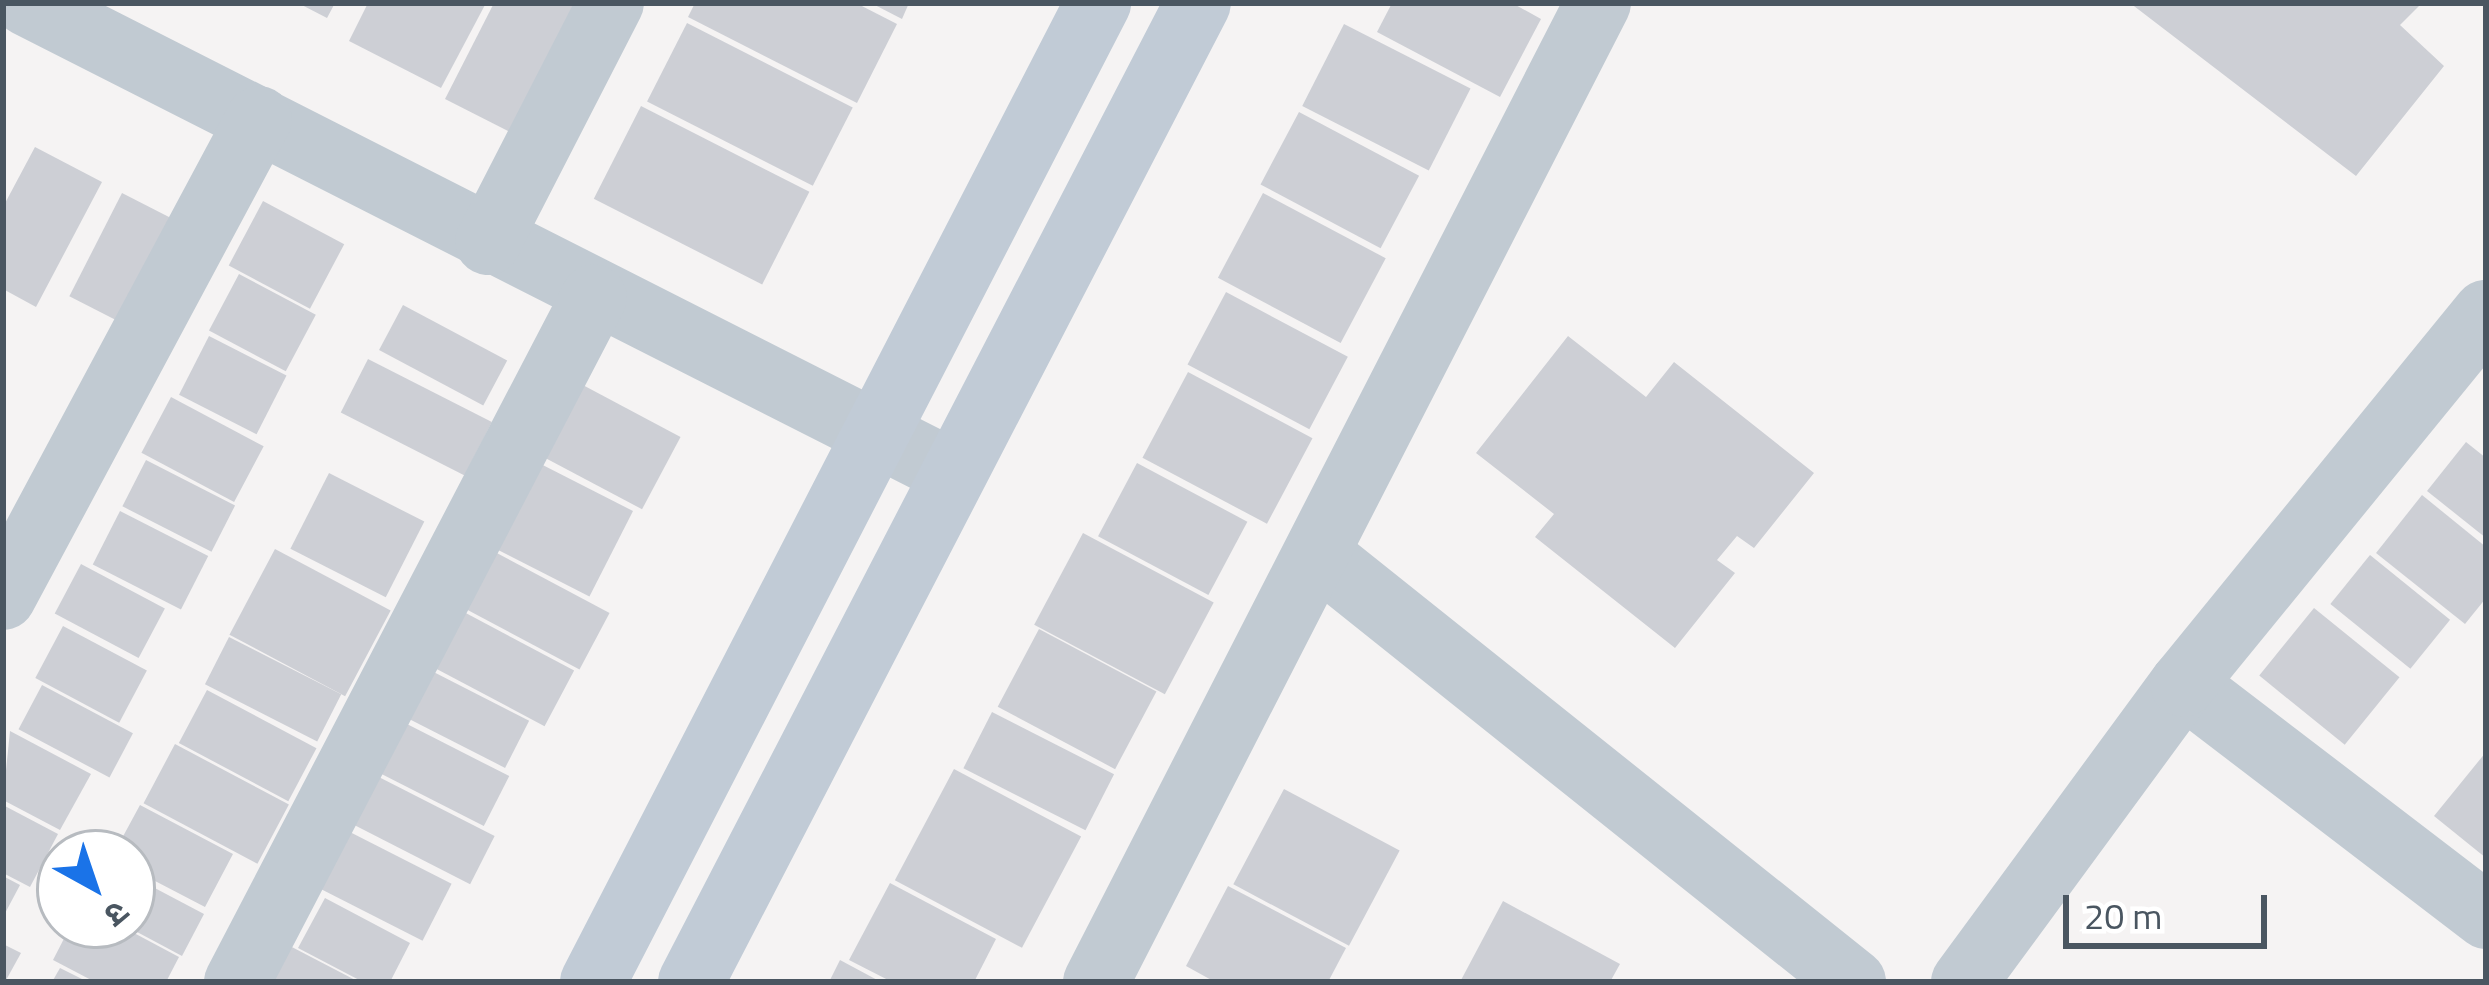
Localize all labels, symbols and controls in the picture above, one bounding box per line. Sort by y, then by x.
north arrow [36,829,156,949]
scale bar [2069,871,2273,945]
text: 20 m [2084,888,2162,943]
text: उ [94,889,141,940]

